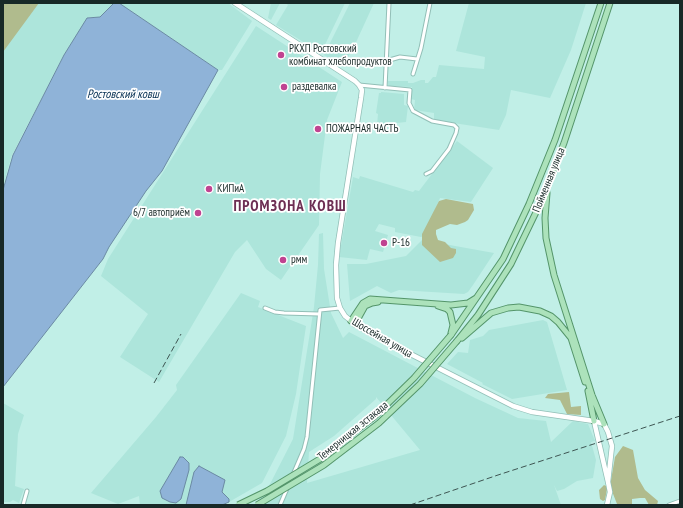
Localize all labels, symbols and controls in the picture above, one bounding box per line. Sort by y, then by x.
place label: РКХП Ростовский комбинат хлебопродуктов [289,42,392,68]
marker: РКХП Ростовский комбинат хлебопродуктов [276,50,286,60]
place label: раздевалка [292,80,336,94]
marker: раздевалка [279,82,289,92]
water label: Ростовский ковш [87,88,159,102]
place label: ПОЖАРНАЯ ЧАСТЬ [326,122,398,136]
marker: ПОЖАРНАЯ ЧАСТЬ [313,124,323,134]
street label: Пойменная улица [530,146,568,214]
place label: КИПиА [217,182,244,196]
marker: КИПиА [204,184,214,194]
district label: ПРОМЗОНА КОВШ [233,198,347,216]
place label: 6/7 автоприём [133,206,190,220]
marker: 6/7 автоприём [193,208,203,218]
place label: Р-16 [392,236,410,250]
marker: Р-16 [379,238,389,248]
place label: рмм [291,253,307,267]
marker: рмм [278,255,288,265]
street label: Шоссейная улица [349,315,415,361]
street label: Темерницкая эстакада [315,399,391,463]

